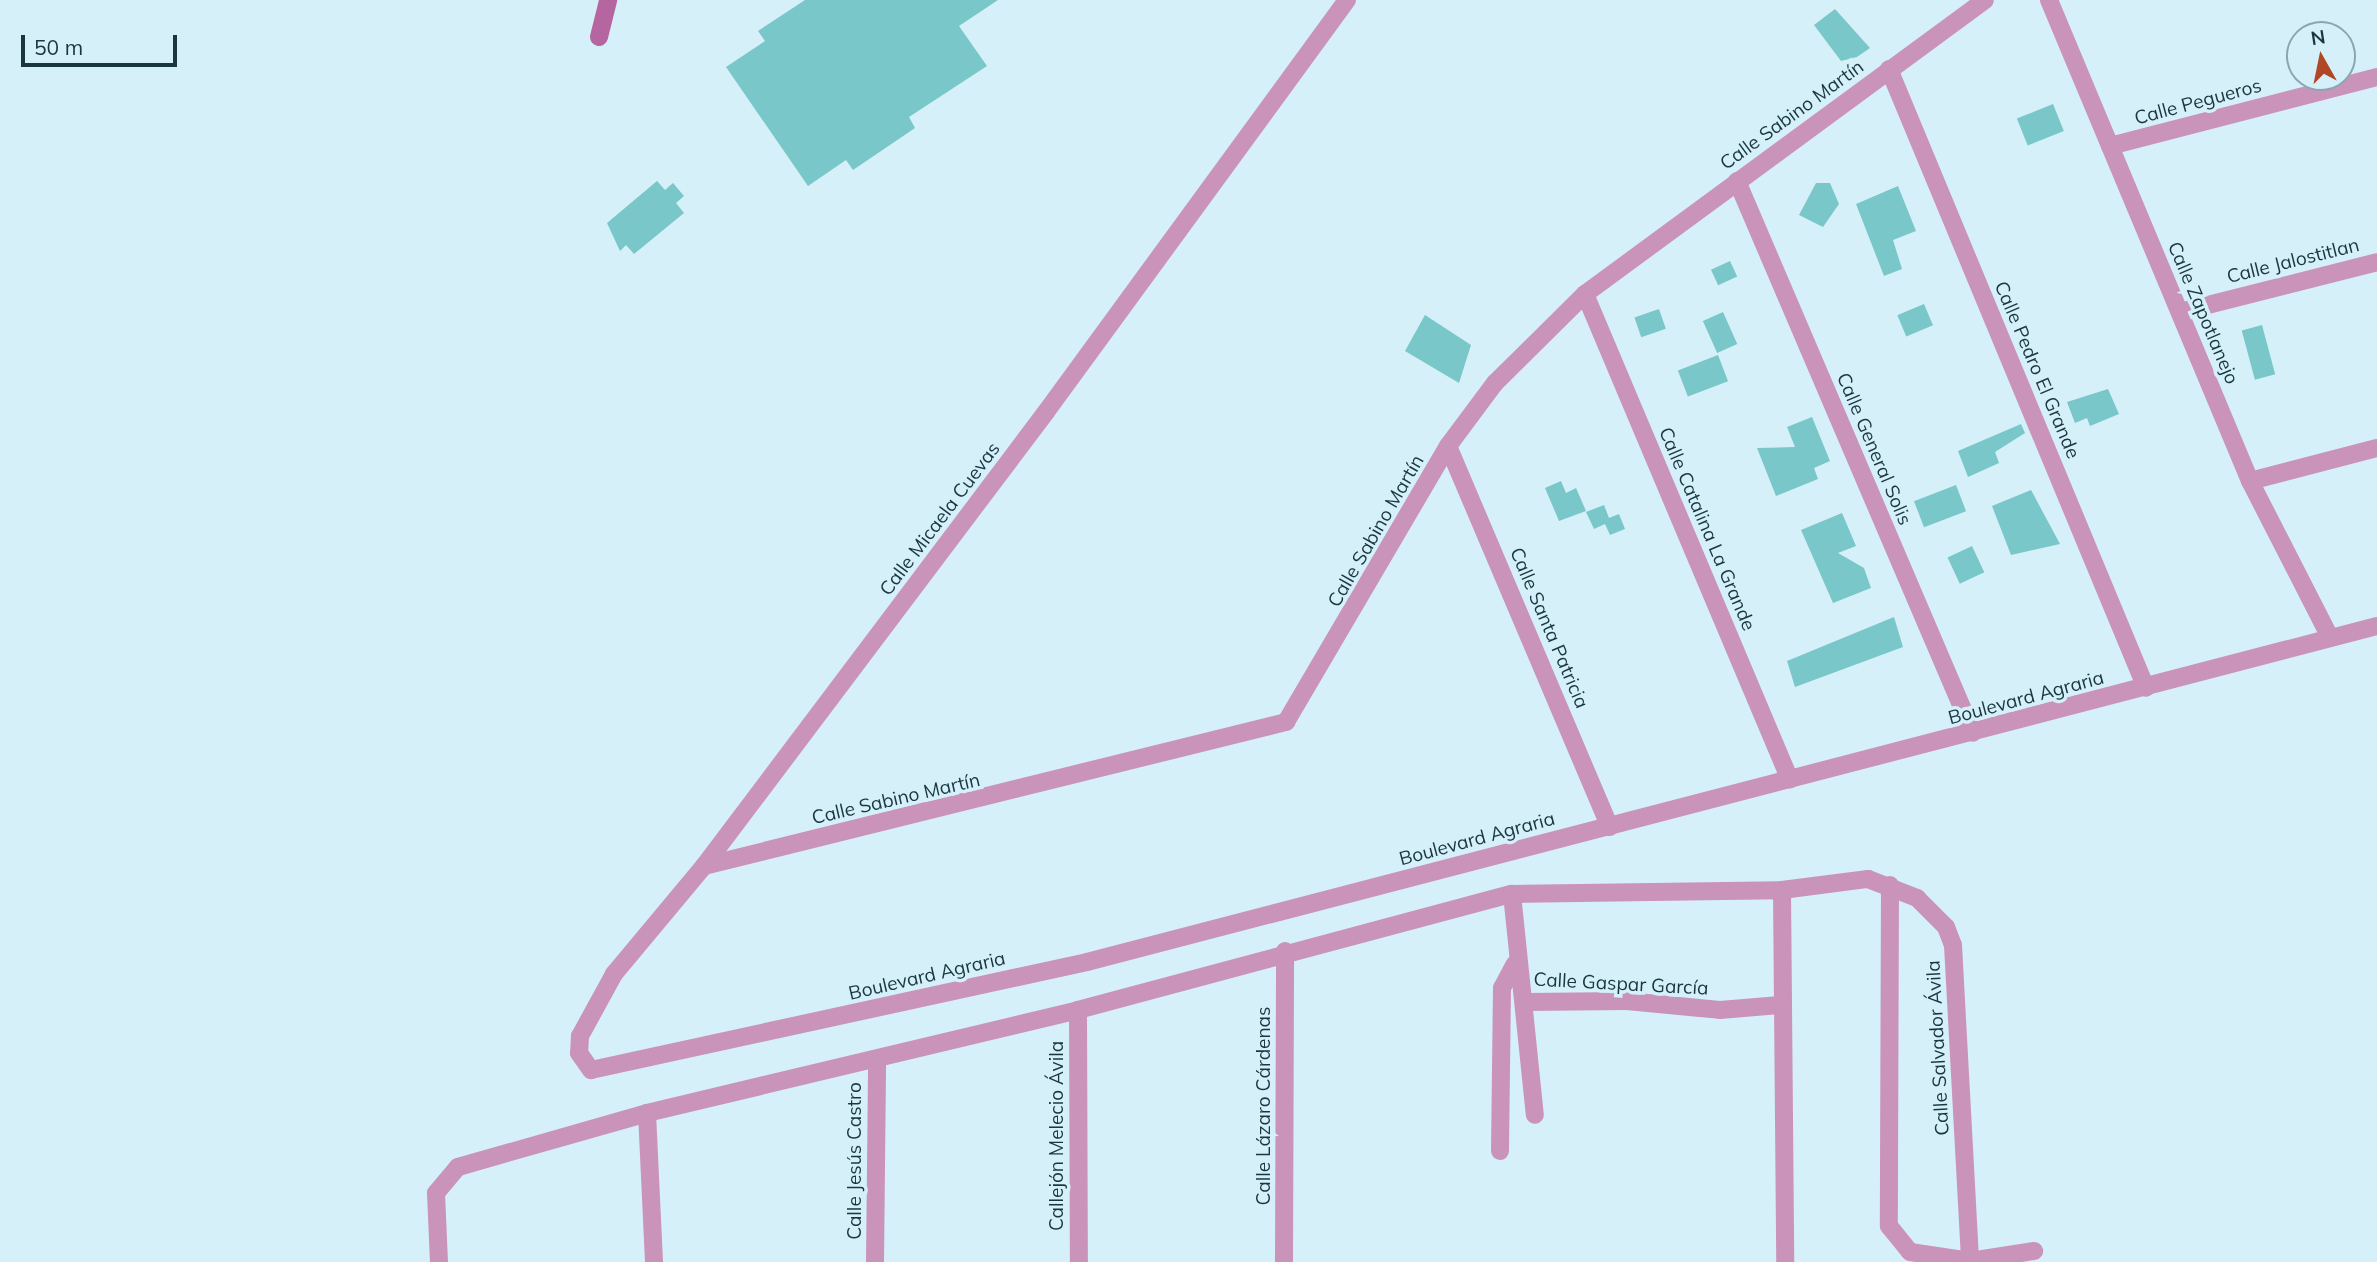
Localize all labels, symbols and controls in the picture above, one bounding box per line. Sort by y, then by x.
scale bar [24,21,180,65]
north arrow [2286,21,2356,91]
text: N [2309,24,2327,50]
text: 50 m [34,34,83,60]
street label: Calle Sabino Martín [1716,55,1868,175]
street label: Calle Pegueros [2132,74,2264,130]
street label: Calle Jalostitlan [2224,234,2362,288]
street label: Calle Zapotlanejo [2163,238,2243,388]
street label: Calle Pedro El Grande [1989,278,2085,462]
street label: Calle General Solis [1832,370,1916,528]
street label: Calle Catalina La Grande [1654,424,1760,634]
street label: Calle Micaela Cuevas [875,438,1005,600]
street label: Calle Sabino Martín [1323,451,1429,611]
street label: Calle Santa Patricia [1505,544,1593,712]
street label: Boulevard Agraria [1946,666,2106,730]
street label: Calle Sabino Martín [810,769,982,829]
street label: Boulevard Agraria [1397,807,1557,871]
street label: Boulevard Agraria [846,947,1008,1005]
street label: Calle Salvador Ávila [1922,960,1954,1136]
street label: Calle Gaspar García [1533,968,1709,1000]
street label: Calle Lázaro Cárdenas [1253,1007,1275,1205]
street label: Callejón Melecio Ávila [1046,1041,1068,1231]
street label: Calle Jesús Castro [844,1082,866,1240]

